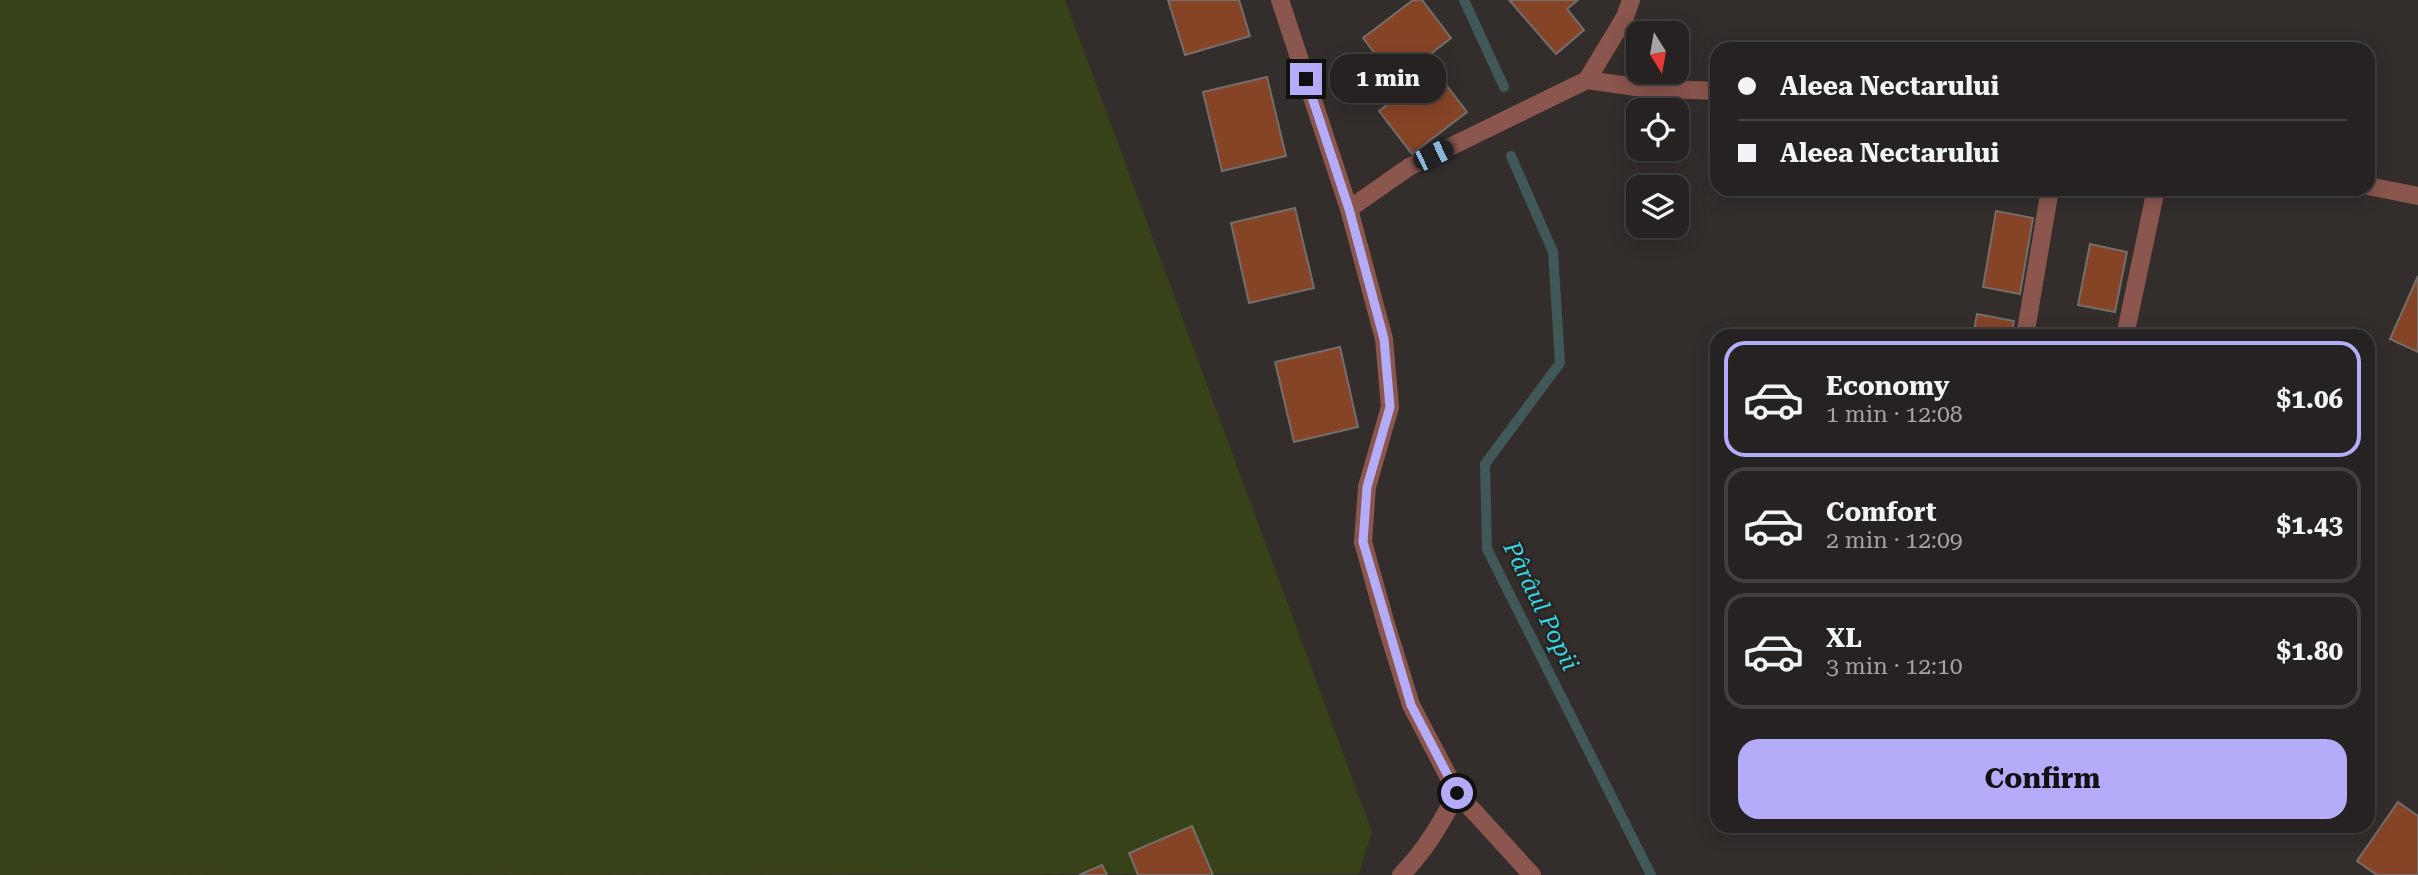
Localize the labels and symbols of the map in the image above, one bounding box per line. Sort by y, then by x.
north arrow [1626,21,1689,84]
callout: 1 min [1330,55,1446,104]
route end [1290,63,1322,95]
car [1410,136,1457,174]
water label: Pârâul Popii [1497,536,1584,675]
route start [1441,777,1473,809]

